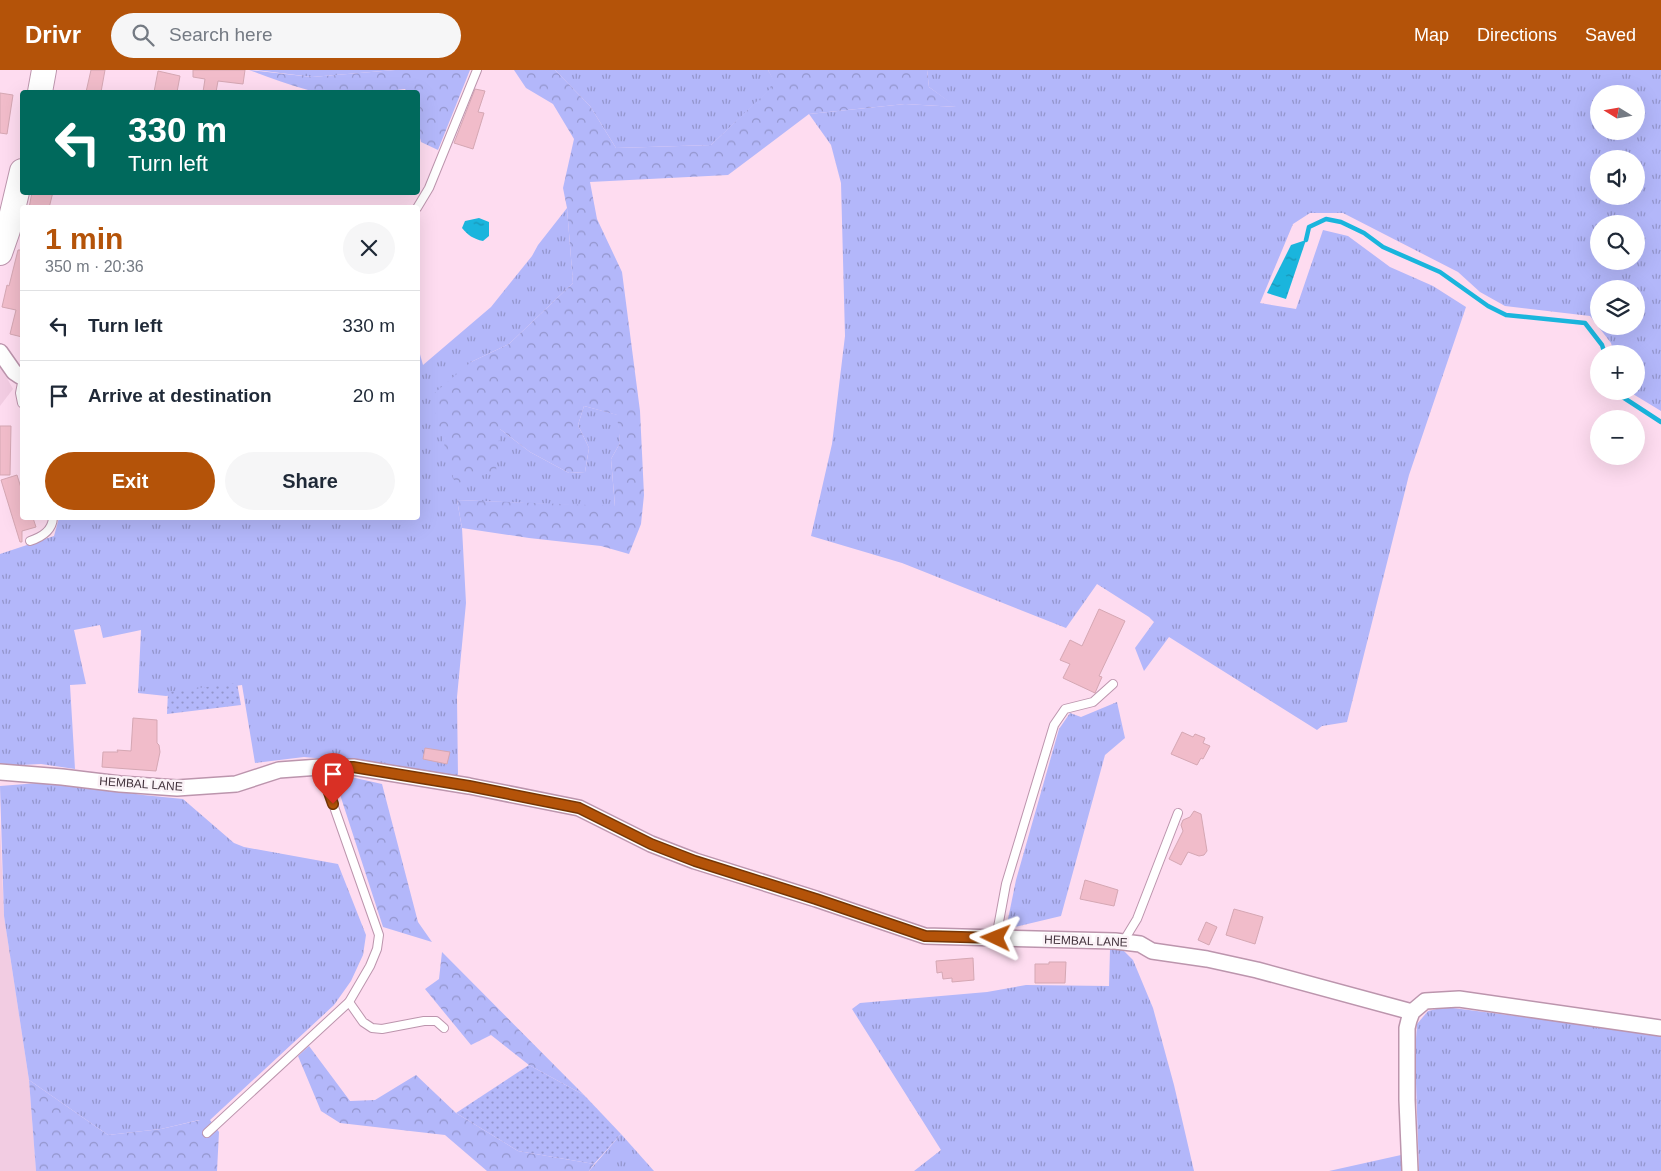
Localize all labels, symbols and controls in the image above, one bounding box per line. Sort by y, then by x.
search box [111,13,461,58]
text: Drivr [25,21,81,48]
icon: search [129,21,157,49]
text: Search here [169,24,273,45]
text: Map [1414,25,1449,45]
text: Directions [1477,25,1557,45]
text: Saved [1585,25,1636,45]
north arrow [1590,85,1645,140]
map controls [1590,85,1645,465]
icon: left [45,110,110,175]
text: 330 m [128,110,227,149]
button: sound [1590,150,1645,205]
text: Turn left [128,151,208,176]
button: search [1590,215,1645,270]
text: 1 min [45,222,123,255]
button: close [343,222,395,274]
text: 350 m · 20:36 [45,258,144,275]
button: layers [1590,280,1645,335]
icon: left [45,312,73,340]
text: Turn left [88,315,163,336]
text: 330 m [342,315,395,336]
button: + [1590,345,1645,400]
icon: arrive [45,382,73,410]
text: Arrive at destination [88,385,272,406]
text: 20 m [353,385,395,406]
button: − [1590,410,1645,465]
button: Exit [45,452,215,510]
button: Share [225,452,395,510]
pin [312,753,354,804]
icon: arrive [319,760,347,788]
street label: HEMBAL LANE [99,774,183,794]
position arrow [969,911,1021,963]
street label: HEMBAL LANE [1044,933,1128,949]

